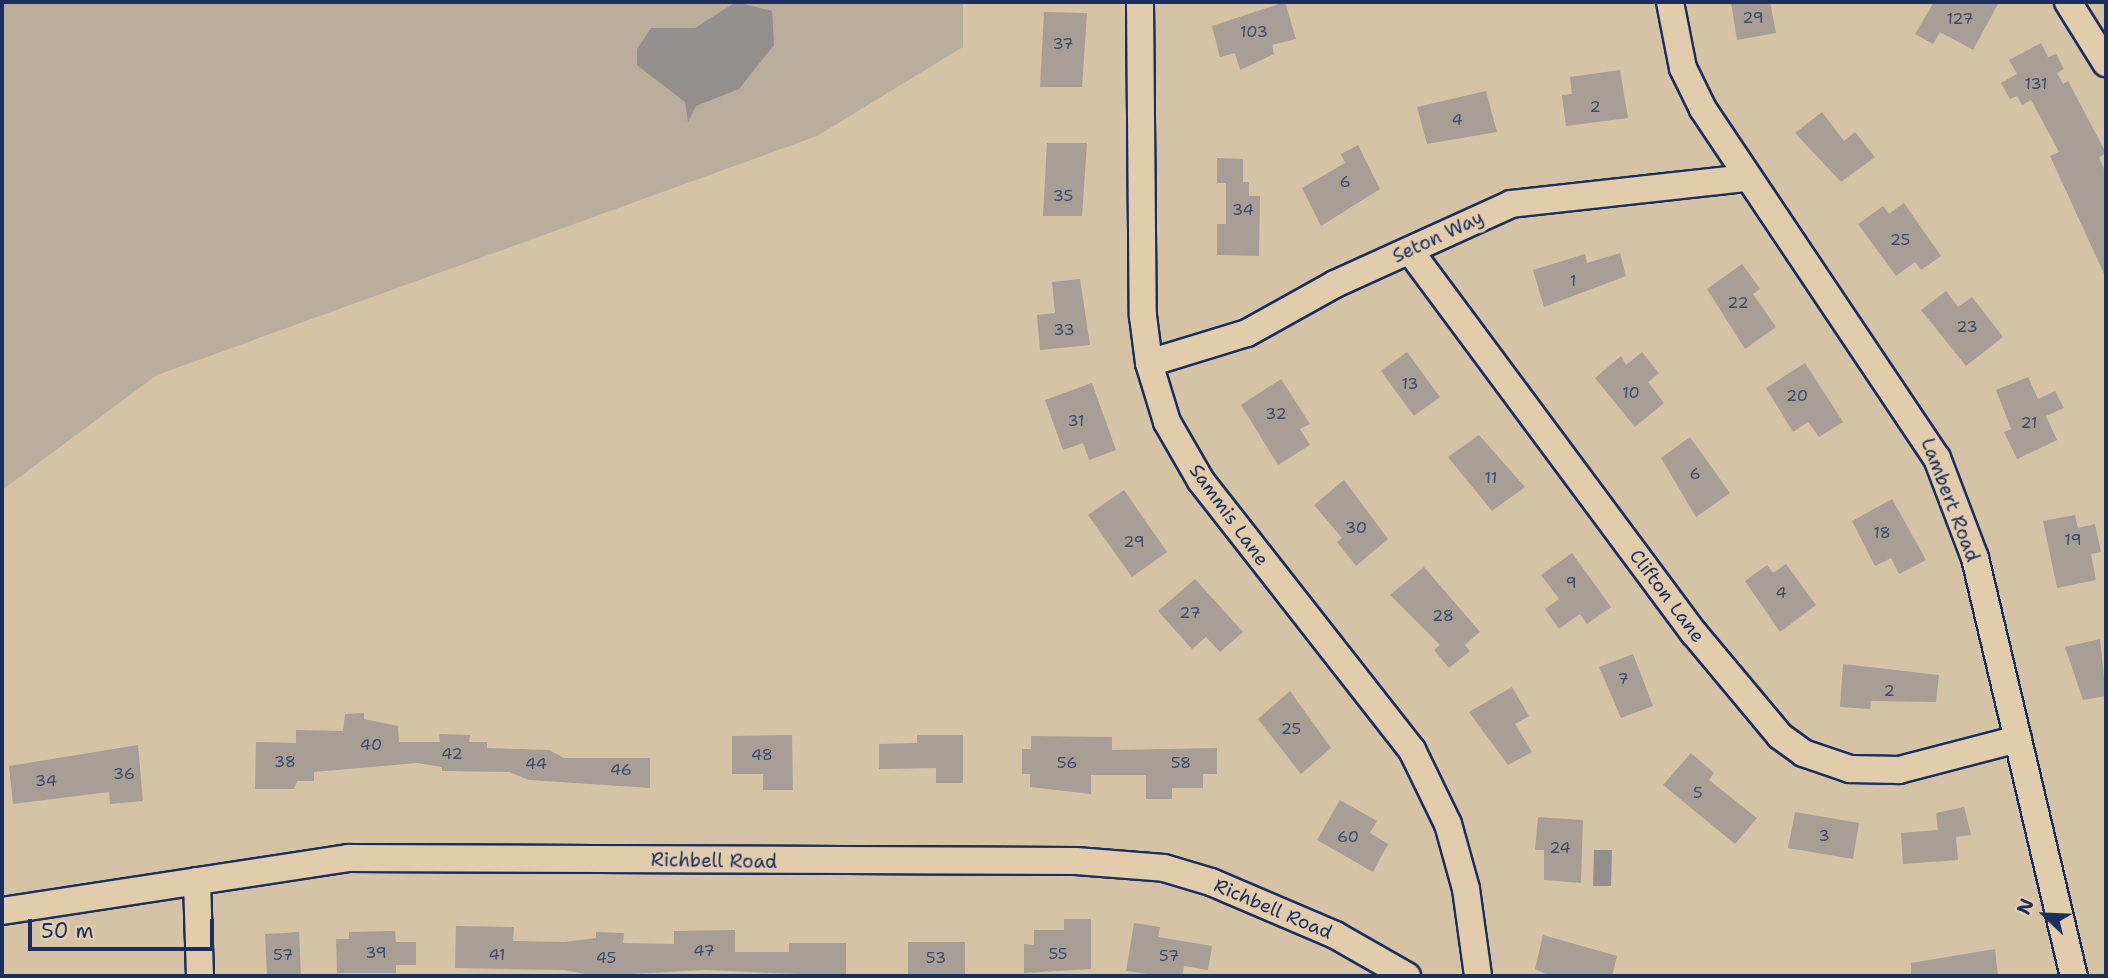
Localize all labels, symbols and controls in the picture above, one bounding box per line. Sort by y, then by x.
house number: 29 [1742,8,1764,28]
house number: 127 [1946,9,1974,29]
house number: 103 [1240,22,1268,42]
house number: 37 [1052,34,1074,54]
house number: 131 [2025,74,2047,94]
house number: 2 [1589,97,1601,117]
house number: 4 [1451,110,1463,130]
house number: 6 [1339,172,1351,192]
house number: 35 [1053,186,1073,206]
house number: 34 [1232,200,1254,220]
street label: Seton Way [1389,206,1487,268]
house number: 25 [1890,230,1910,250]
house number: 1 [1570,271,1576,291]
house number: 22 [1727,293,1749,313]
house number: 23 [1956,317,1978,337]
house number: 33 [1053,320,1075,340]
house number: 13 [1401,374,1419,394]
house number: 10 [1622,383,1640,403]
house number: 20 [1786,386,1808,406]
house number: 32 [1265,404,1287,424]
house number: 31 [1067,411,1085,431]
house number: 21 [2020,413,2038,433]
street label: Lambert Road [1916,435,1984,565]
street label: Sammis Lane [1185,460,1273,570]
house number: 6 [1689,464,1701,484]
house number: 11 [1485,468,1497,488]
house number: 30 [1345,518,1367,538]
house number: 18 [1873,523,1891,543]
house number: 19 [2064,530,2082,550]
house number: 29 [1123,532,1145,552]
street label: Clifton Lane [1625,545,1709,647]
house number: 9 [1565,573,1577,593]
house number: 4 [1775,583,1787,603]
house number: 27 [1179,603,1201,623]
house number: 28 [1432,606,1454,626]
house number: 7 [1617,669,1629,689]
house number: 2 [1883,681,1895,701]
house number: 25 [1281,719,1301,739]
house number: 40 [360,735,382,755]
house number: 42 [441,744,463,764]
house number: 48 [751,745,773,765]
house number: 38 [274,752,296,772]
house number: 56 [1057,753,1077,773]
house number: 58 [1171,753,1191,773]
house number: 44 [525,754,547,774]
house number: 46 [610,760,632,780]
house number: 36 [113,764,135,784]
house number: 34 [35,771,57,791]
house number: 5 [1693,783,1703,803]
house number: 3 [1818,826,1830,846]
house number: 60 [1337,827,1359,847]
house number: 24 [1549,838,1571,858]
street label: Richbell Road [651,848,777,874]
street label: Richbell Road [1210,874,1336,944]
north arrow [2010,880,2080,950]
text: N [2011,895,2040,918]
scale bar [32,904,217,948]
text: 50 m [41,917,94,945]
house number: 47 [693,941,715,961]
house number: 39 [365,943,387,963]
house number: 55 [1048,944,1068,964]
house number: 57 [273,945,293,965]
house number: 41 [488,945,506,965]
house number: 57 [1159,946,1179,966]
house number: 45 [596,948,616,968]
house number: 53 [926,948,946,968]

